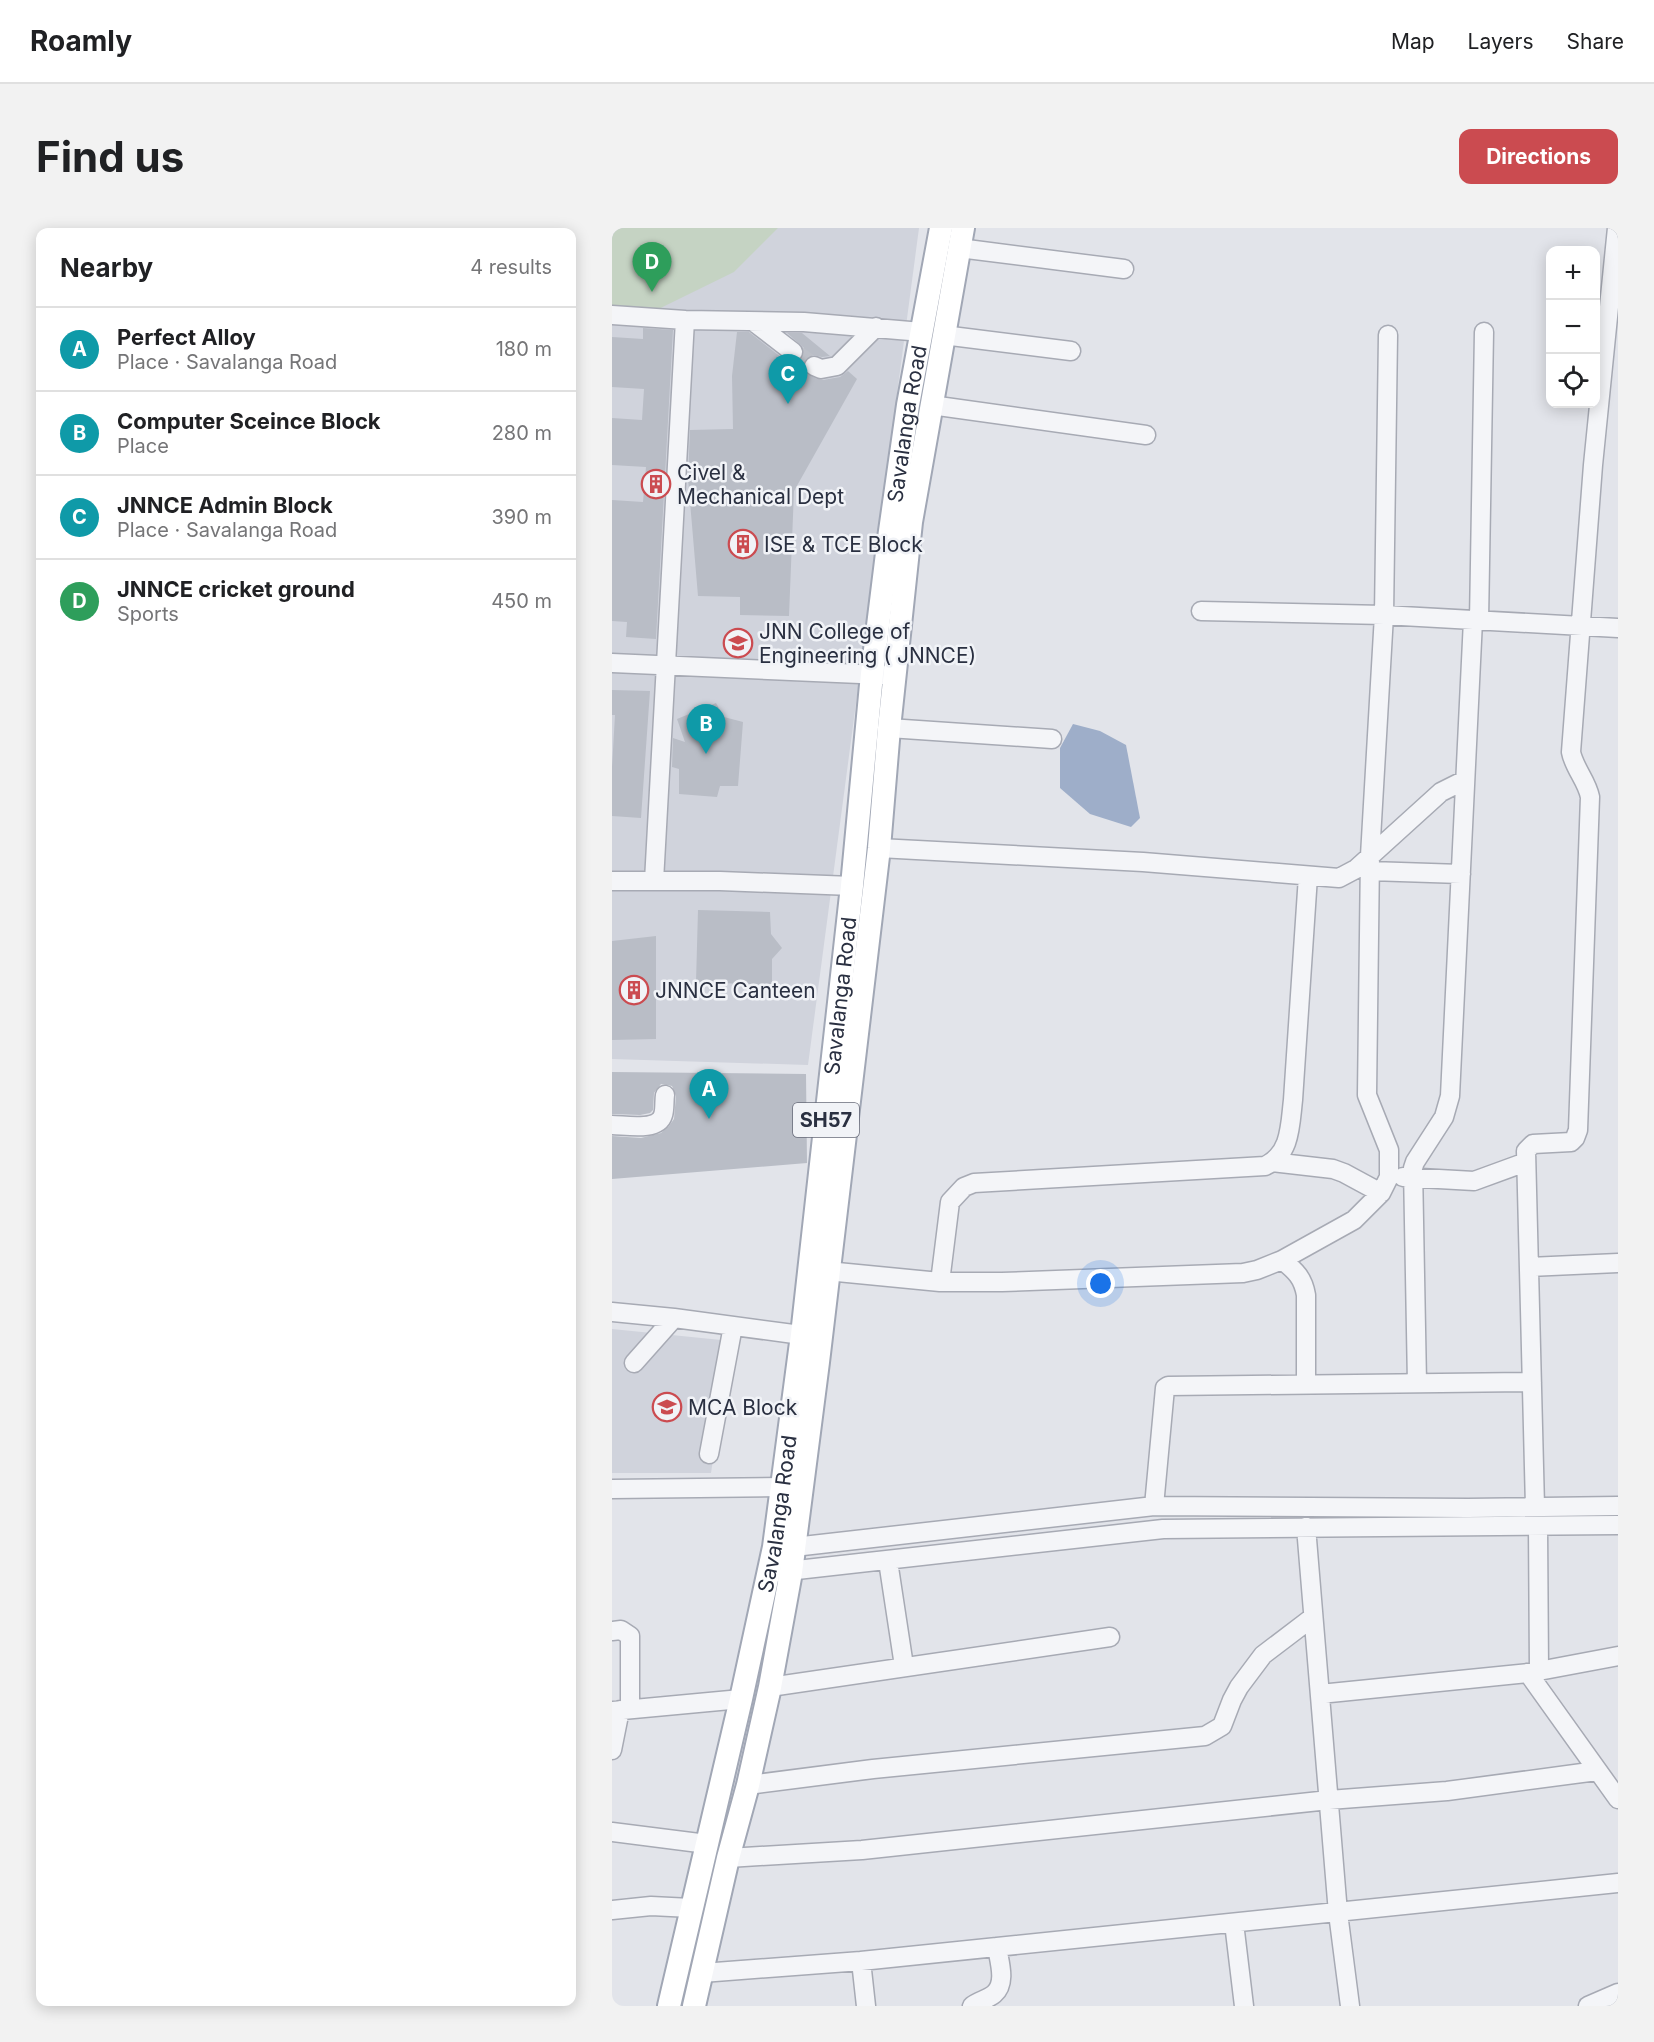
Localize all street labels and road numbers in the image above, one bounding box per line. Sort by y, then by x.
street label: Savalanga Road [882,343,931,504]
street label: Savalanga Road [819,915,861,1076]
road number: SH57 [793,1103,859,1137]
street label: Savalanga Road [752,1434,801,1595]

